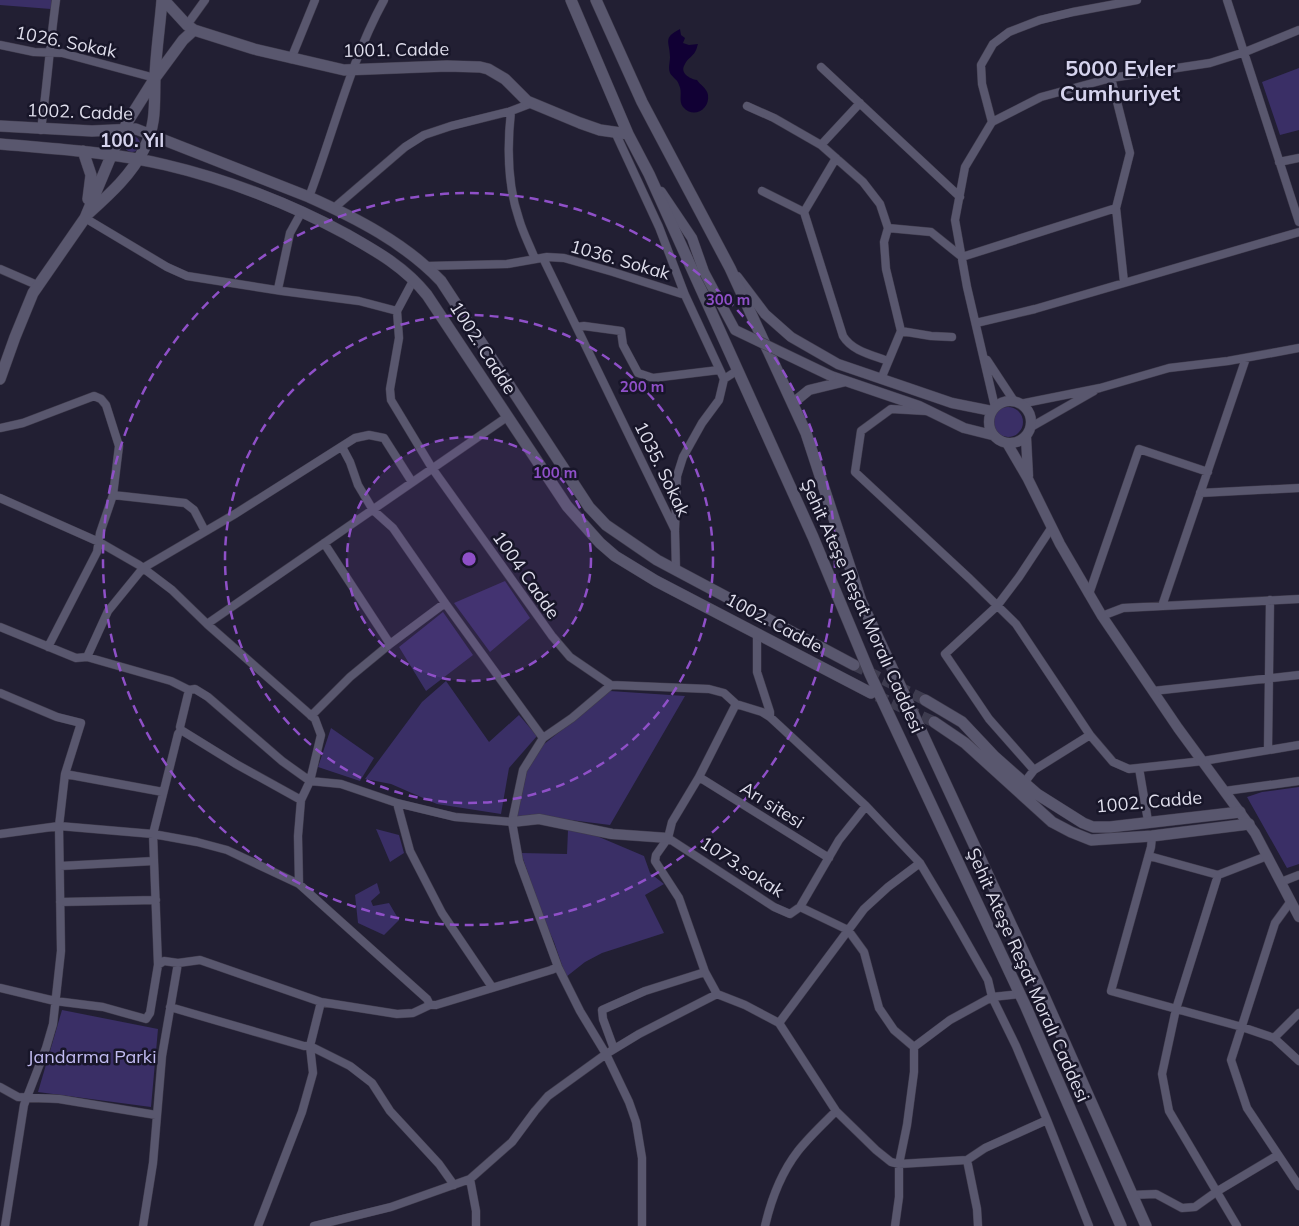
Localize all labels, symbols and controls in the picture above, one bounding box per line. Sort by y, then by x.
street label: 1026. Sokak [13,20,119,63]
street label: 1001. Cadde [343,37,449,62]
district label: 5000 Evler Cumhuriyet [1060,54,1180,107]
street label: 1002. Cadde [27,98,133,125]
district label: 100. Yıl [100,128,164,152]
street label: 1036. Sokak [568,234,673,285]
text: 300 m [706,290,750,309]
street label: 1002. Cadde [445,297,522,399]
text: 200 m [620,377,664,396]
street label: 1035. Sokak [630,418,696,521]
text: 100 m [533,463,577,482]
street label: Şehit Ateşe Reşat Moralı Caddesi [796,475,929,736]
street label: 1004 Cadde [488,526,565,623]
centre of rings [460,550,478,568]
street label: 1002. Cadde [722,587,827,658]
street label: Arı sitesi [736,776,809,833]
street label: 1002. Cadde [1095,785,1203,818]
street label: 1073.sokak [696,831,789,903]
street label: Şehit Ateşe Reşat Moralı Caddesi [962,844,1095,1105]
park label: Jandarma Parki [28,1045,156,1068]

